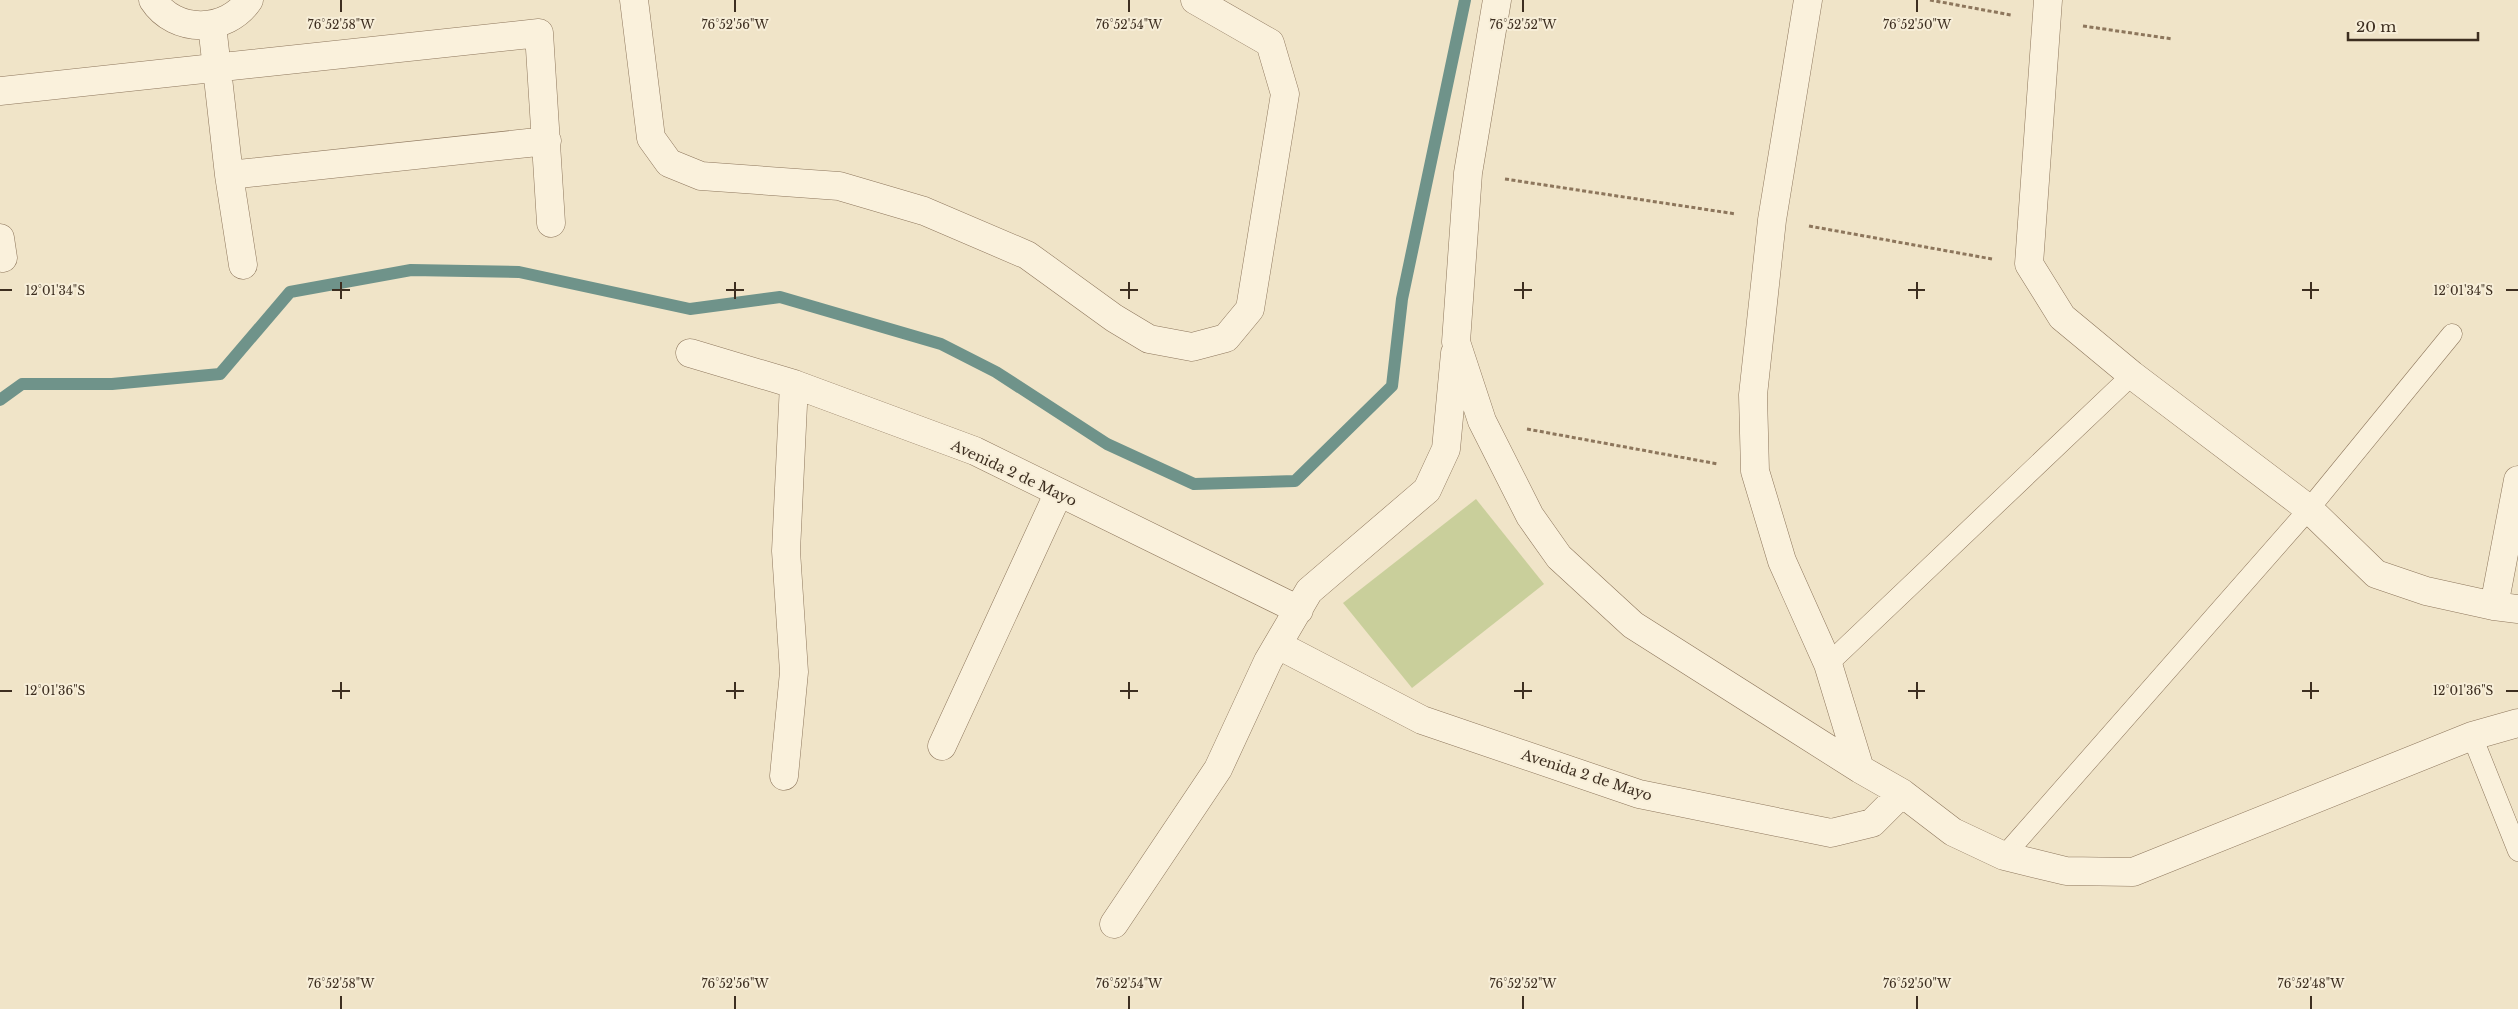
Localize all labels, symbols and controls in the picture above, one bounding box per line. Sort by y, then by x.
scale bar [2348,10,2478,42]
text: 76°52'58"W [308,17,375,32]
text: 76°52'56"W [701,17,769,32]
text: 76°52'54"W [1096,17,1163,32]
text: 76°52'52"W [1490,17,1557,32]
text: 76°52'50"W [1883,17,1952,32]
text: 20 m [2356,17,2396,36]
text: 12°01'34"S [25,283,85,298]
text: 12°01'34"S [2433,283,2493,298]
street label: Avenida 2 de Mayo [947,436,1080,510]
text: 12°01'36"S [25,683,86,698]
text: 12°01'36"S [2433,683,2494,698]
street label: Avenida 2 de Mayo [1518,745,1655,805]
text: 76°52'58"W [308,976,375,991]
text: 76°52'56"W [701,976,769,991]
text: 76°52'54"W [1096,976,1163,991]
text: 76°52'52"W [1490,976,1557,991]
text: 76°52'50"W [1883,976,1952,991]
text: 76°52'48"W [2278,976,2345,991]

